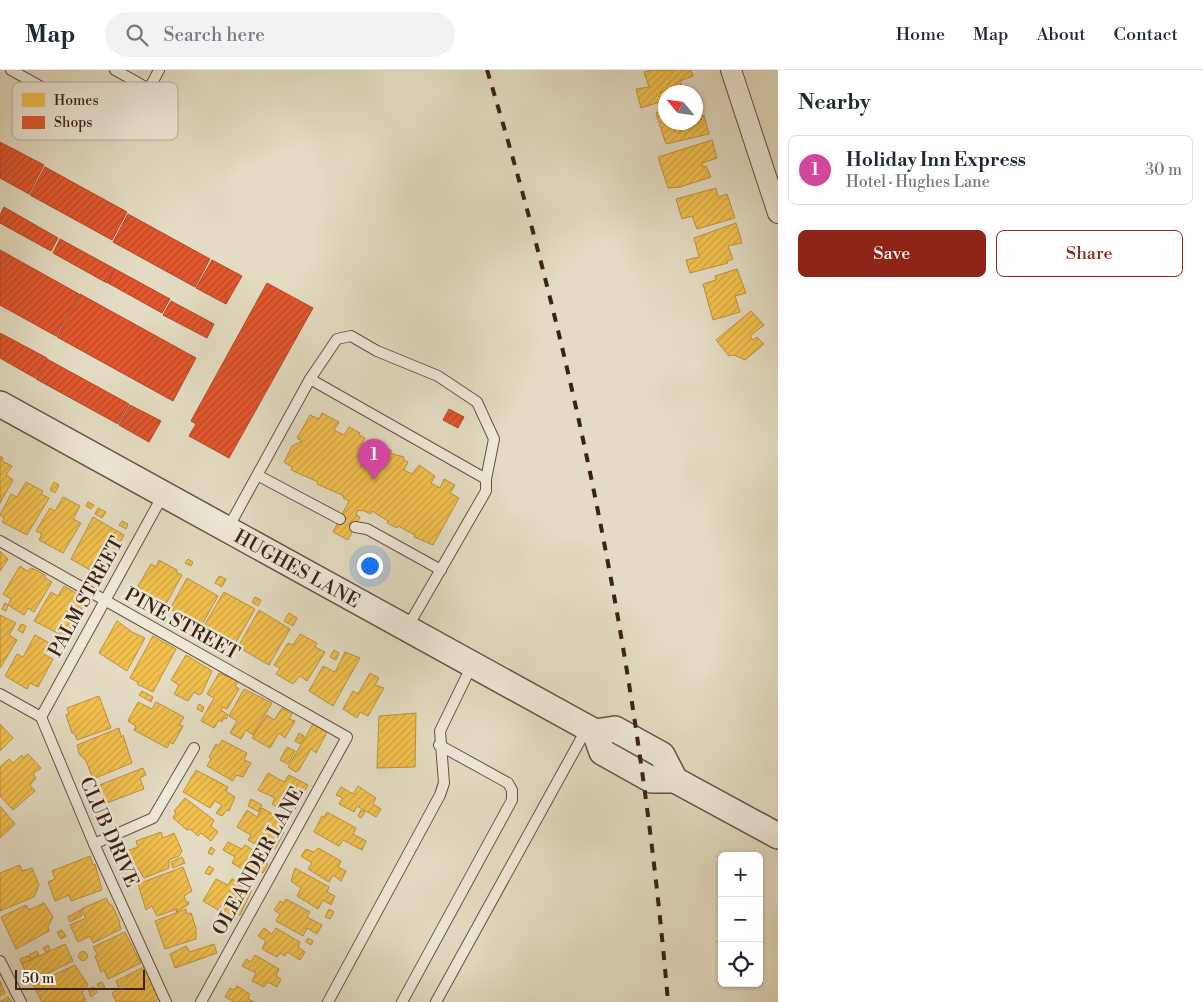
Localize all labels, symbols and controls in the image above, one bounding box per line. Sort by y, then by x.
search box [105,12,455,57]
text: Map [25,20,75,50]
icon: search [123,21,151,49]
text: Search here [163,23,265,47]
text: Home [896,23,945,46]
text: Map [973,23,1009,46]
text: About [1037,23,1086,46]
text: Contact [1114,23,1178,46]
legend [12,82,178,140]
north arrow [658,85,703,130]
text: Nearby [798,90,871,116]
text: Homes [54,92,99,110]
text: Shops [54,114,92,132]
text: Holiday Inn Express [846,148,1026,172]
text: 1 [811,160,819,180]
text: 30 m [1145,160,1182,180]
text: Hotel · Hughes Lane [846,172,990,192]
button: Save [798,230,986,277]
button: Share [996,230,1183,277]
pin: 1 [358,439,390,480]
street label: HUGHES LANE [230,525,364,613]
street label: PALM STREET [43,532,129,662]
your location [357,553,383,579]
street label: PINE STREET [120,582,244,666]
street label: CLUB DRIVE [74,773,144,891]
street label: OLEANDER LANE [207,782,309,940]
map controls [718,852,763,987]
button: + [718,852,763,897]
button: − [718,897,763,942]
button: locate [718,942,763,987]
scale bar [15,967,145,990]
text: 50 m [22,970,54,988]

